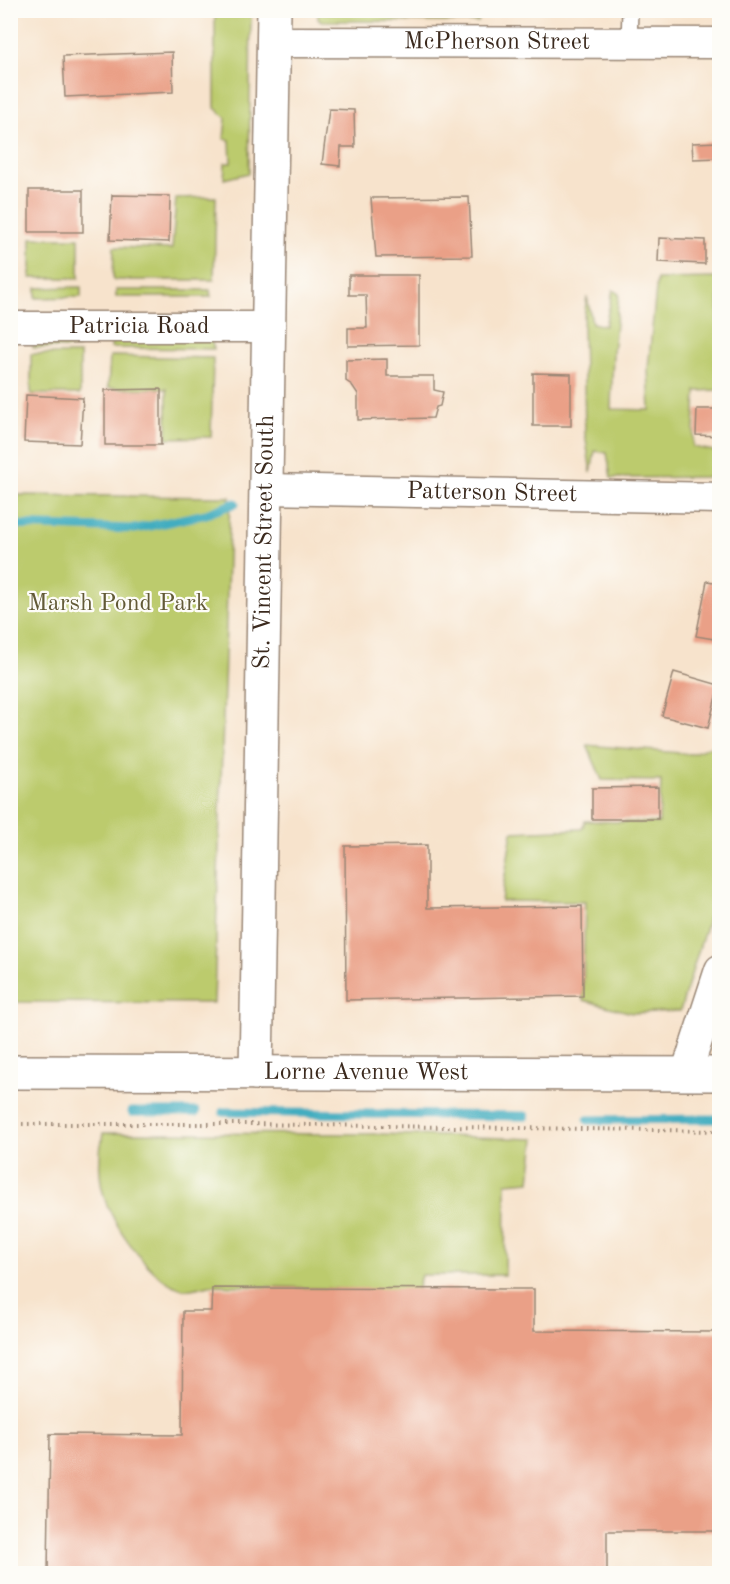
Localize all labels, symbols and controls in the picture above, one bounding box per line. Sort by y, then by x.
street label: McPherson Street [404,30,590,55]
street label: Patricia Road [69,315,209,339]
street label: St. Vincent Street South [251,414,279,670]
street label: Patterson Street [406,480,577,507]
park label: Marsh Pond Park [28,592,208,616]
street label: Lorne Avenue West [264,1061,468,1085]

